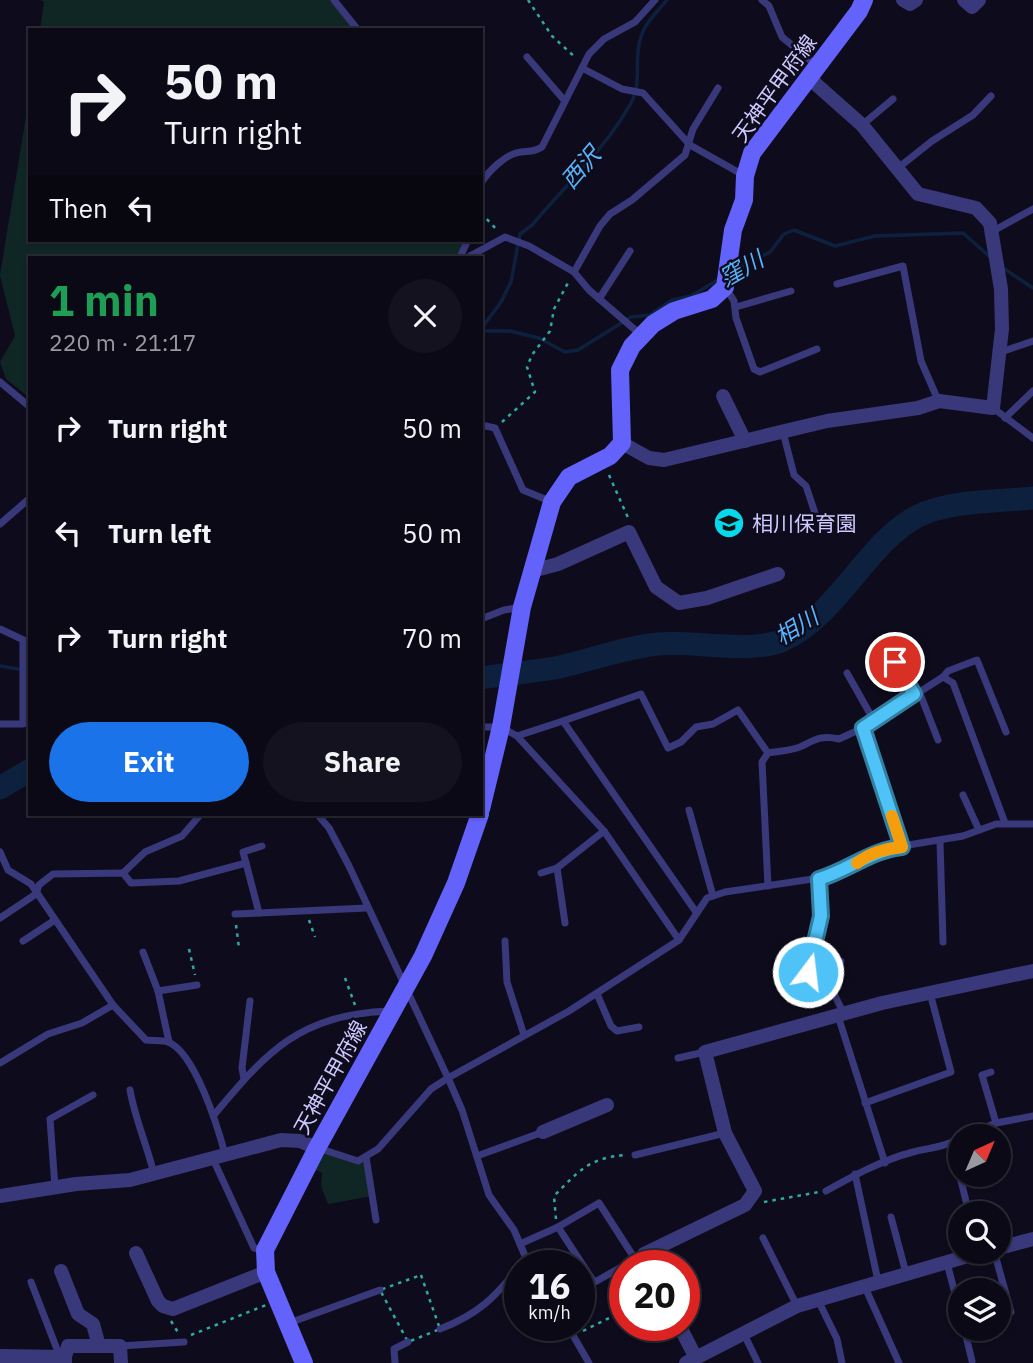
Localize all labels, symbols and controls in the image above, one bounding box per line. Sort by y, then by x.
street label: 天神平甲府線 [726,29,822,147]
text: 50 m [164,49,278,112]
icon: right [49,56,140,147]
text: Turn right [164,111,302,153]
water label: 西沢 [554,138,608,194]
icon: left [122,189,160,227]
text: Then [49,191,108,225]
water label: 窪川 [714,242,771,292]
text: 1 min [49,273,159,328]
button: close [388,279,462,353]
text: 220 m · 21:17 [49,327,196,357]
icon: right [49,409,87,447]
text: Turn right [108,411,227,445]
text: 50 m [402,411,462,445]
school or university icon: 相川保育園 [712,506,746,540]
place label: 相川保育園 [752,509,857,537]
icon: left [49,514,87,552]
text: Turn left [108,516,211,550]
text: 50 m [402,516,462,550]
water label: 相川 [769,600,826,651]
icon: right [49,619,87,657]
text: Turn right [108,621,227,655]
text: 70 m [402,621,462,655]
pin [865,632,925,692]
icon: arrive [876,643,914,681]
button: Exit [49,722,249,802]
button: Share [263,722,462,802]
position arrow [771,935,845,1009]
street label: 天神平甲府線 [287,1015,373,1139]
north arrow [948,1124,1012,1186]
map controls [948,1124,1011,1341]
button: search [948,1201,1011,1264]
speed limit sign: 20 [609,1250,700,1341]
text: 16 [528,1263,571,1309]
button: layers [948,1278,1011,1341]
text: km/h [528,1301,571,1324]

